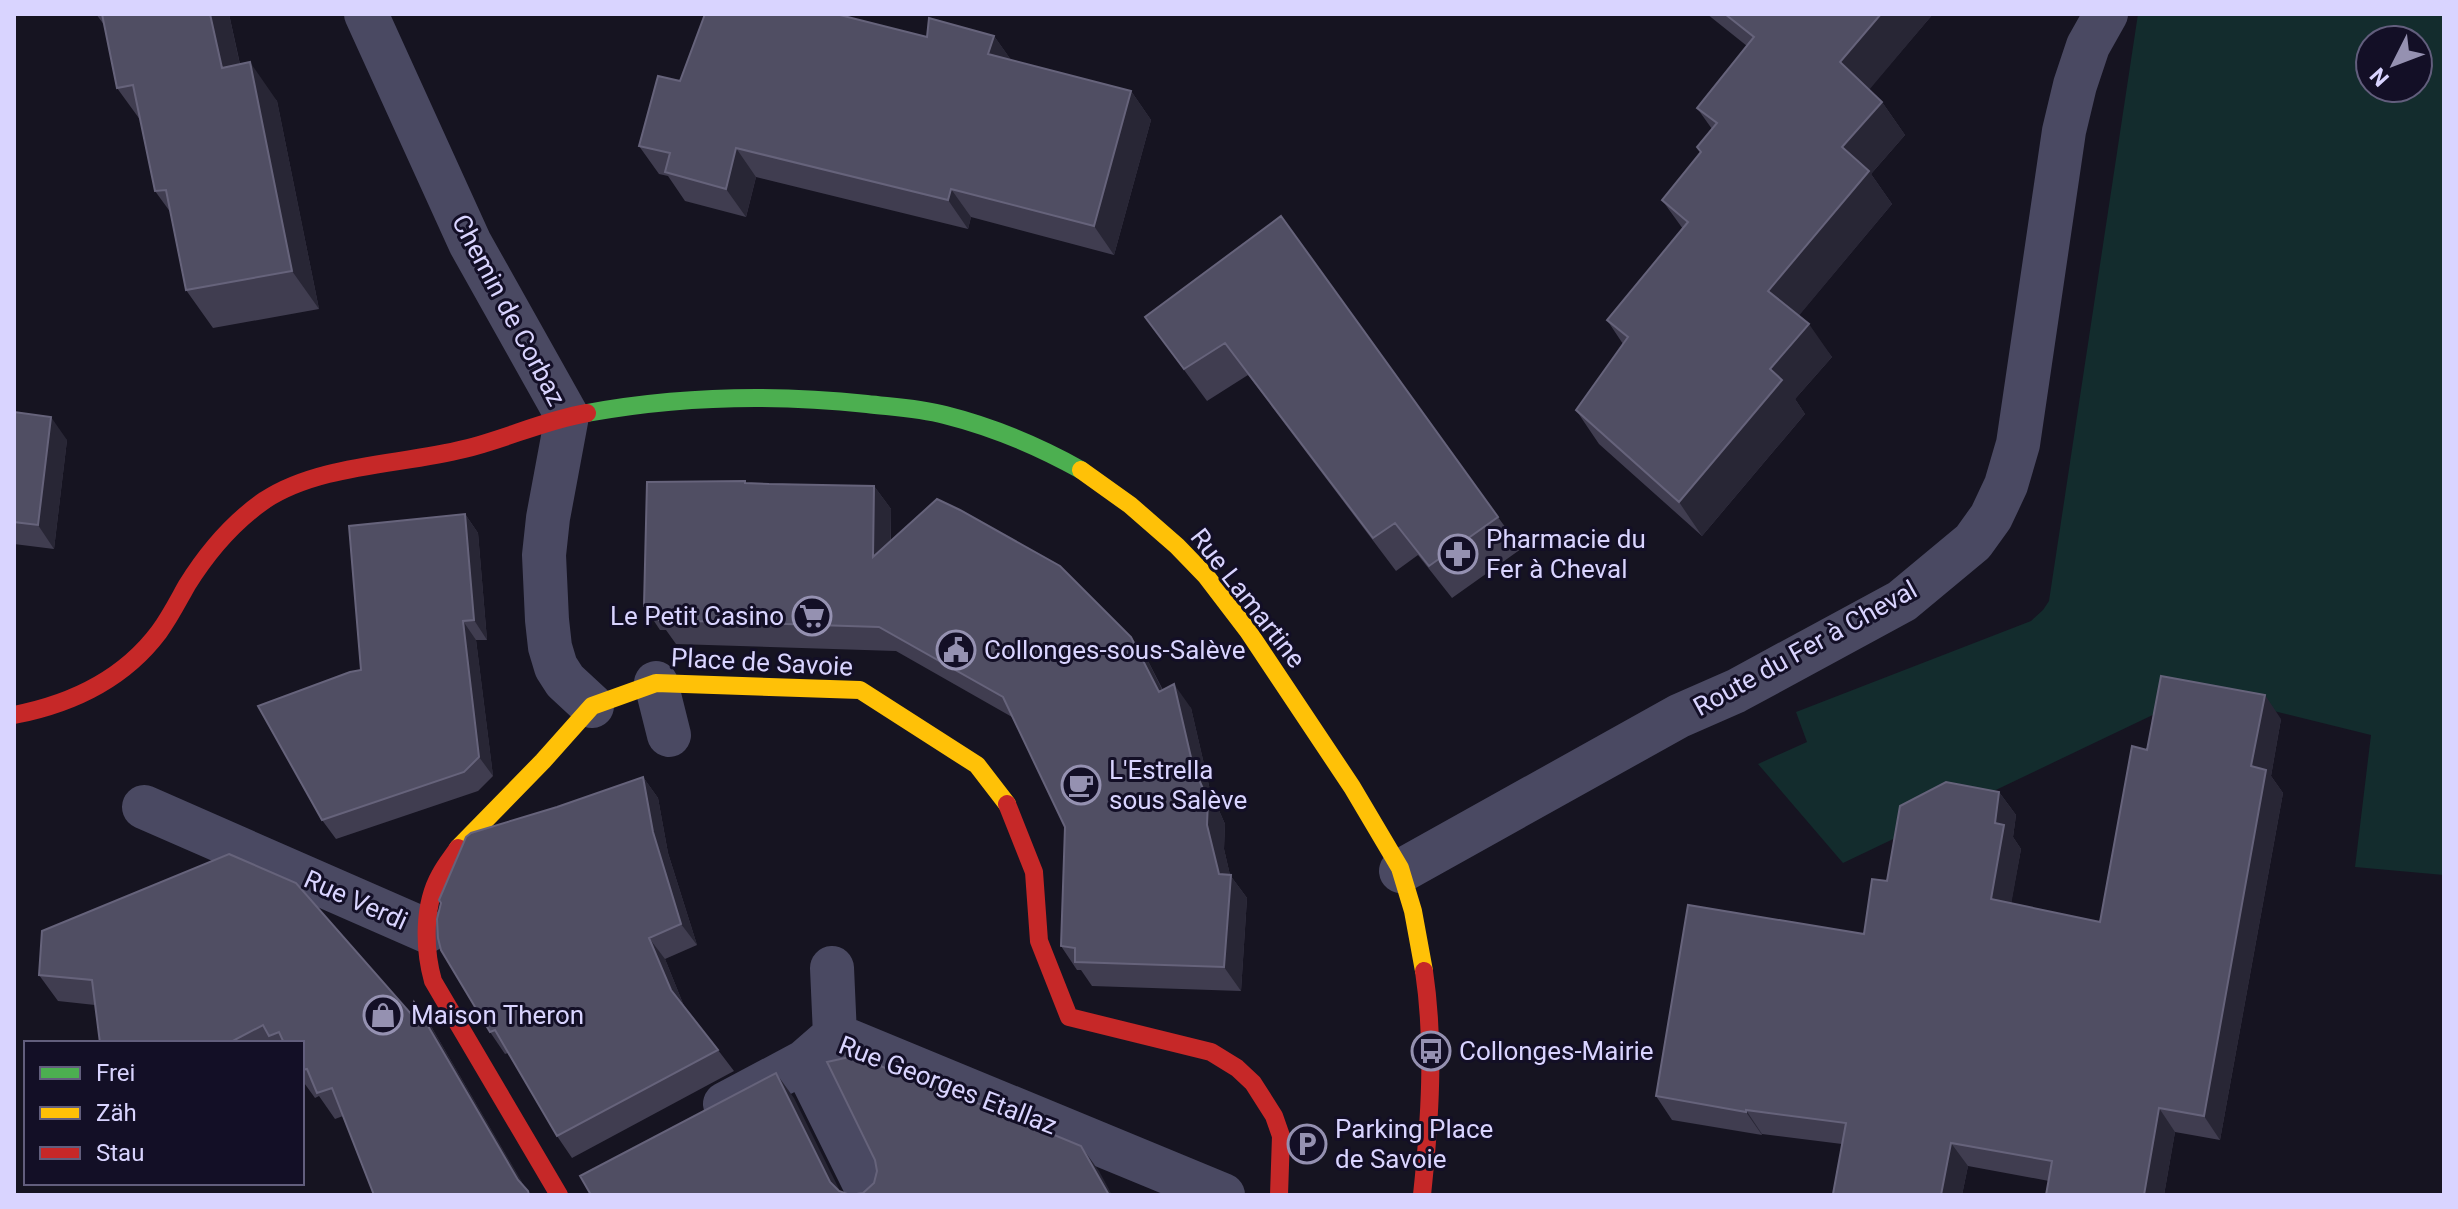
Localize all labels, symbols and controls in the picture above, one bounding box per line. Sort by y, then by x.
north arrow [2354,24,2434,104]
text: N [2365,63,2394,91]
street label: Chemin de Corbaz [446,209,572,411]
street label: Rue Lamartine [1184,523,1312,673]
place label: Pharmacie du Fer à Cheval [1486,524,1646,584]
pharmacy icon: Pharmacie du Fer à Cheval [1437,533,1479,575]
street label: Route du Fer à Cheval [1688,574,1922,722]
supermarket icon: Le Petit Casino [791,595,833,637]
place label: Le Petit Casino [610,601,784,631]
public building icon: Collonges-sous-Salève [935,629,977,671]
place label: Collonges-sous-Salève [984,635,1246,665]
street label: Place de Savoie [670,642,854,682]
place label: L'Estrella sous Salève [1109,755,1247,815]
cafe icon: L'Estrella sous Salève [1060,764,1102,806]
street label: Rue Verdi [300,864,412,936]
shop icon: Maison Theron [362,994,404,1036]
place label: Maison Theron [411,1000,584,1030]
street label: Rue Georges Etallaz [835,1030,1061,1140]
bus stop icon: Collonges-Mairie [1410,1030,1452,1072]
place label: Collonges-Mairie [1459,1036,1654,1066]
legend [24,1041,304,1185]
text: Frei [96,1059,135,1087]
text: Zäh [96,1099,137,1127]
place label: Parking Place de Savoie [1335,1114,1493,1174]
parking icon: Parking Place de Savoie [1286,1123,1328,1165]
text: Stau [96,1139,144,1167]

